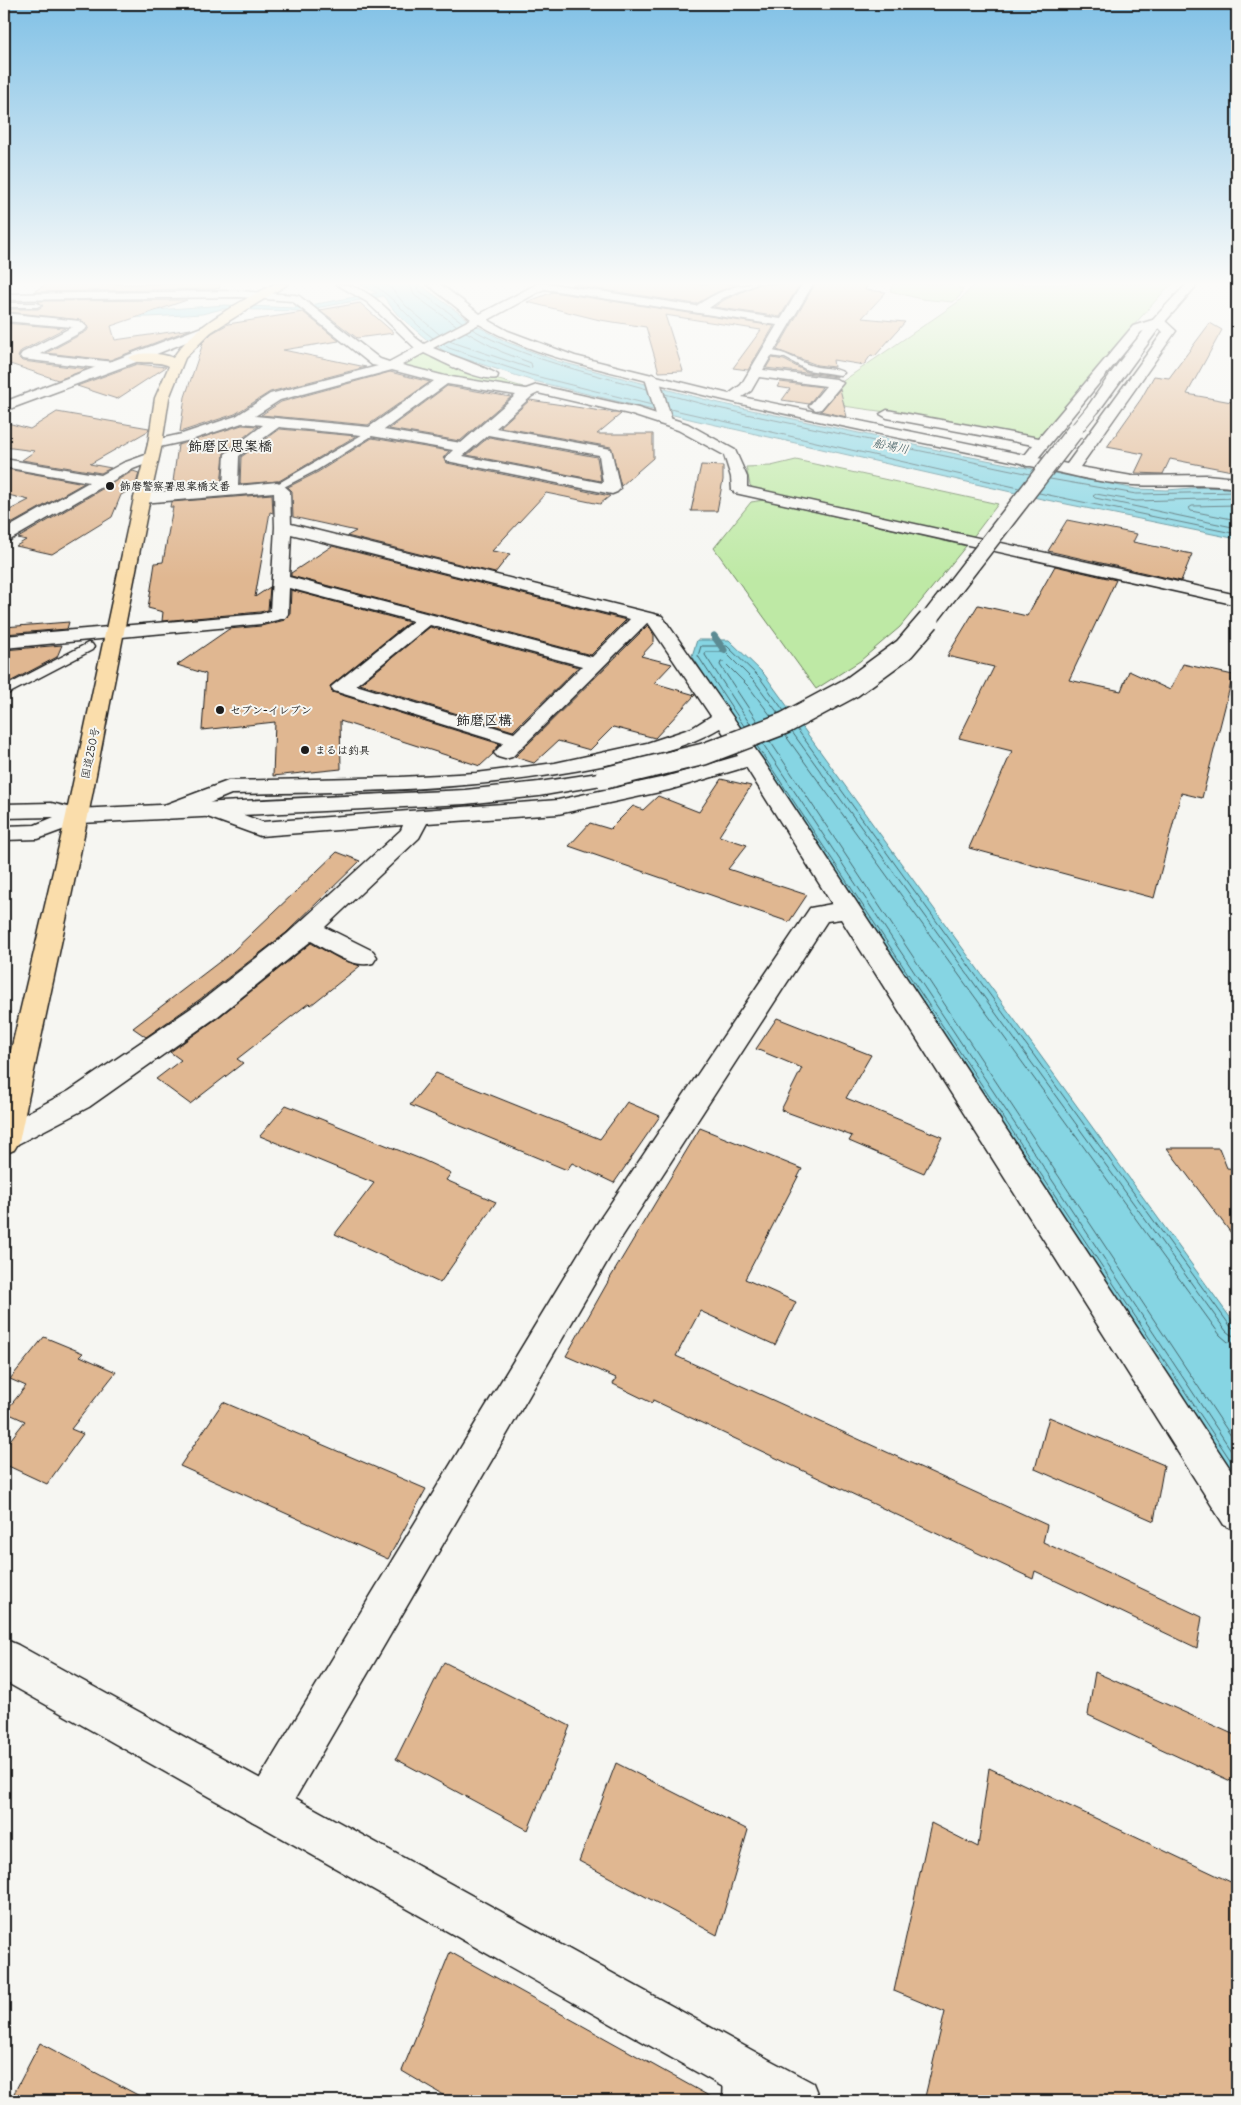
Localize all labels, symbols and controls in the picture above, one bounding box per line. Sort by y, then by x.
water label: 船場川 [872,434,910,457]
district label: 飾磨区思案橋 [188,437,272,455]
place label: 飾磨警察署思案橋交番 [120,479,230,493]
marker: 飾磨警察署思案橋交番 [104,480,116,492]
place label: セブン-イレブン [230,703,312,717]
marker: セブン-イレブン [214,704,226,716]
district label: 飾磨区構 [456,711,512,729]
street label: 国道250号 [78,726,102,780]
place label: まるは釣具 [315,743,370,757]
marker: まるは釣具 [299,744,311,756]

